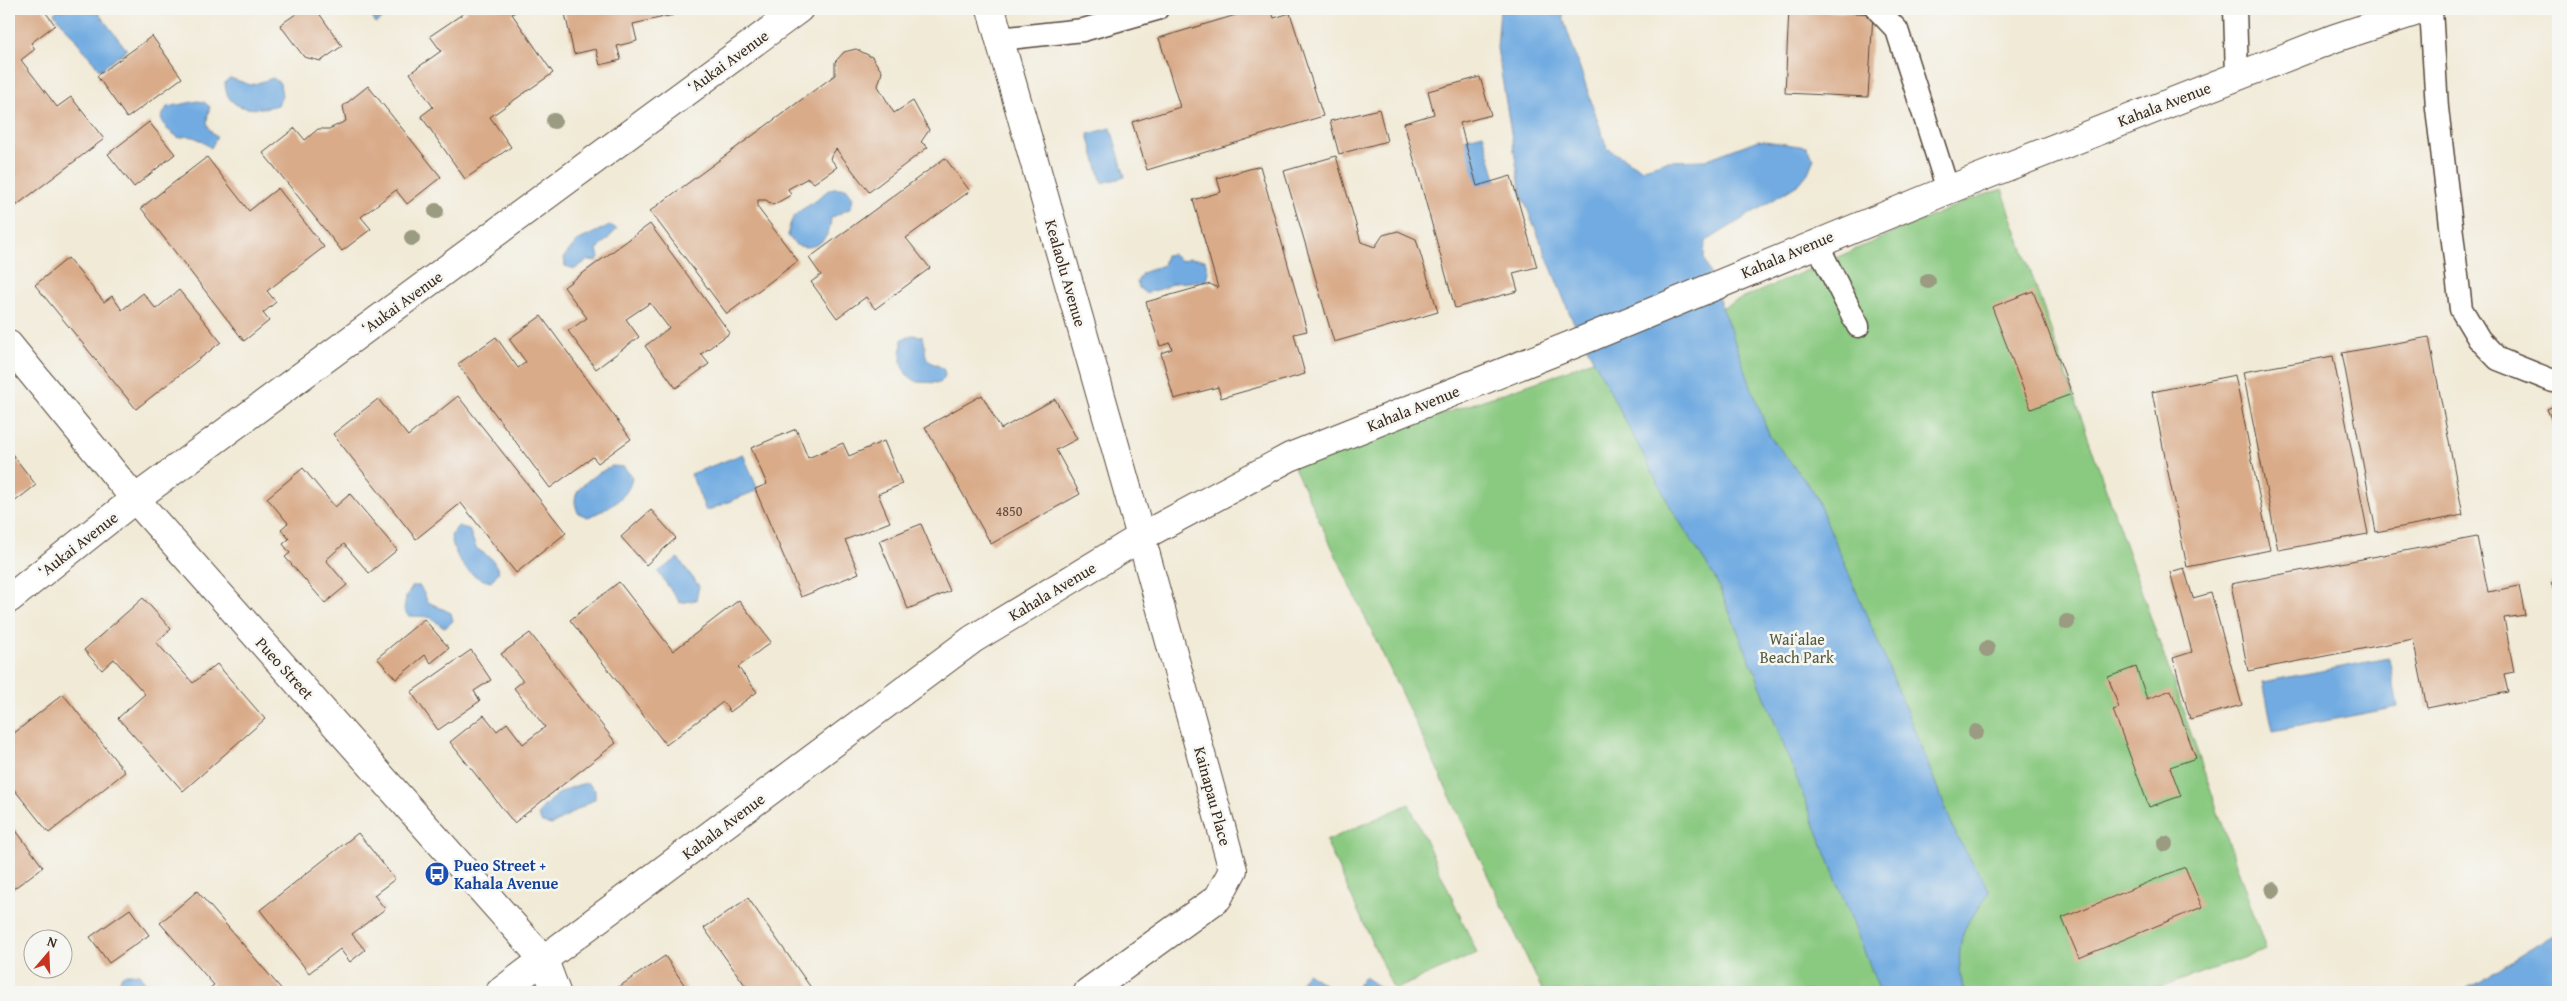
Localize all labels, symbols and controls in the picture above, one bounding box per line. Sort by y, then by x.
street label: ʻAukai Avenue [683,23,773,99]
street label: Kahala Avenue [2114,75,2214,133]
street label: Kealaolu Avenue [1039,217,1093,329]
street label: Kahala Avenue [1737,224,1837,284]
street label: ʻAukai Avenue [357,264,447,340]
street label: Kahala Avenue [1363,378,1463,438]
house number: 4850 [996,501,1023,521]
street label: ʻAukai Avenue [33,505,123,583]
street label: Kahala Avenue [1004,555,1100,627]
park label: Waiʻalae Beach Park [1760,627,1835,669]
street label: Pueo Street [250,631,320,705]
street label: Kainapau Place [1188,744,1238,848]
street label: Kahala Avenue [677,787,769,865]
place label: Pueo Street + Kahala Avenue [454,853,558,895]
bus stop icon: Pueo Street + Kahala Avenue [424,861,450,887]
north arrow [22,928,72,978]
text: N [45,931,61,953]

